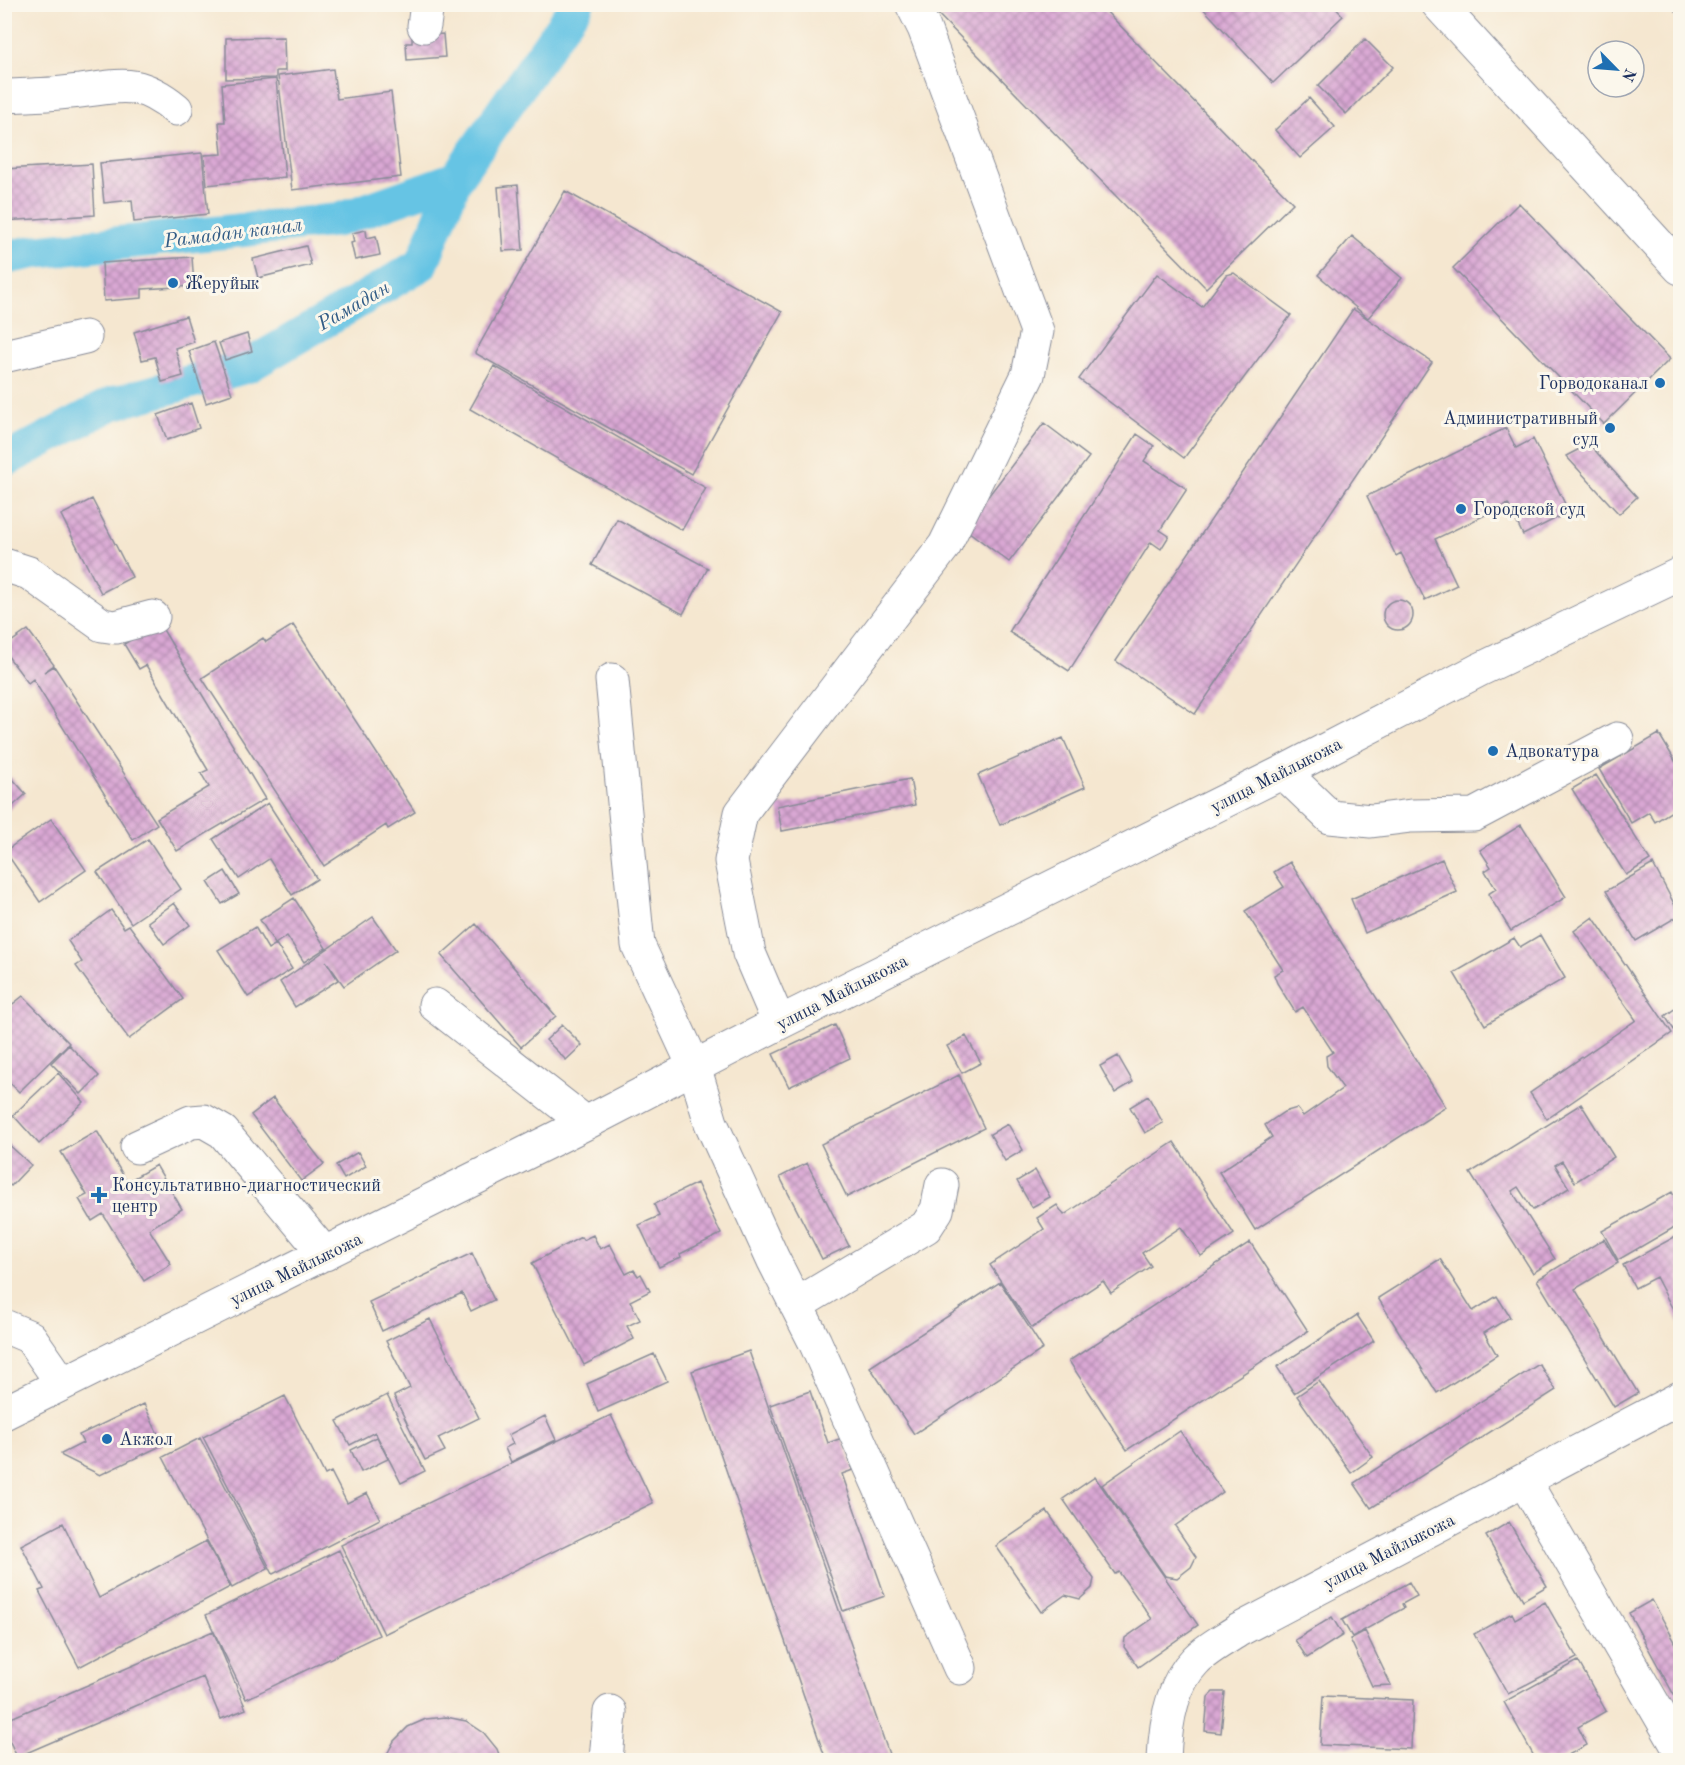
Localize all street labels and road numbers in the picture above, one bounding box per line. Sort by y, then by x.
street label: улица Майлыкожа [1208,735,1345,817]
street label: улица Майлыкожа [774,952,911,1034]
street label: улица Майлыкожа [228,1230,365,1310]
street label: улица Майлыкожа [1321,1511,1458,1593]

